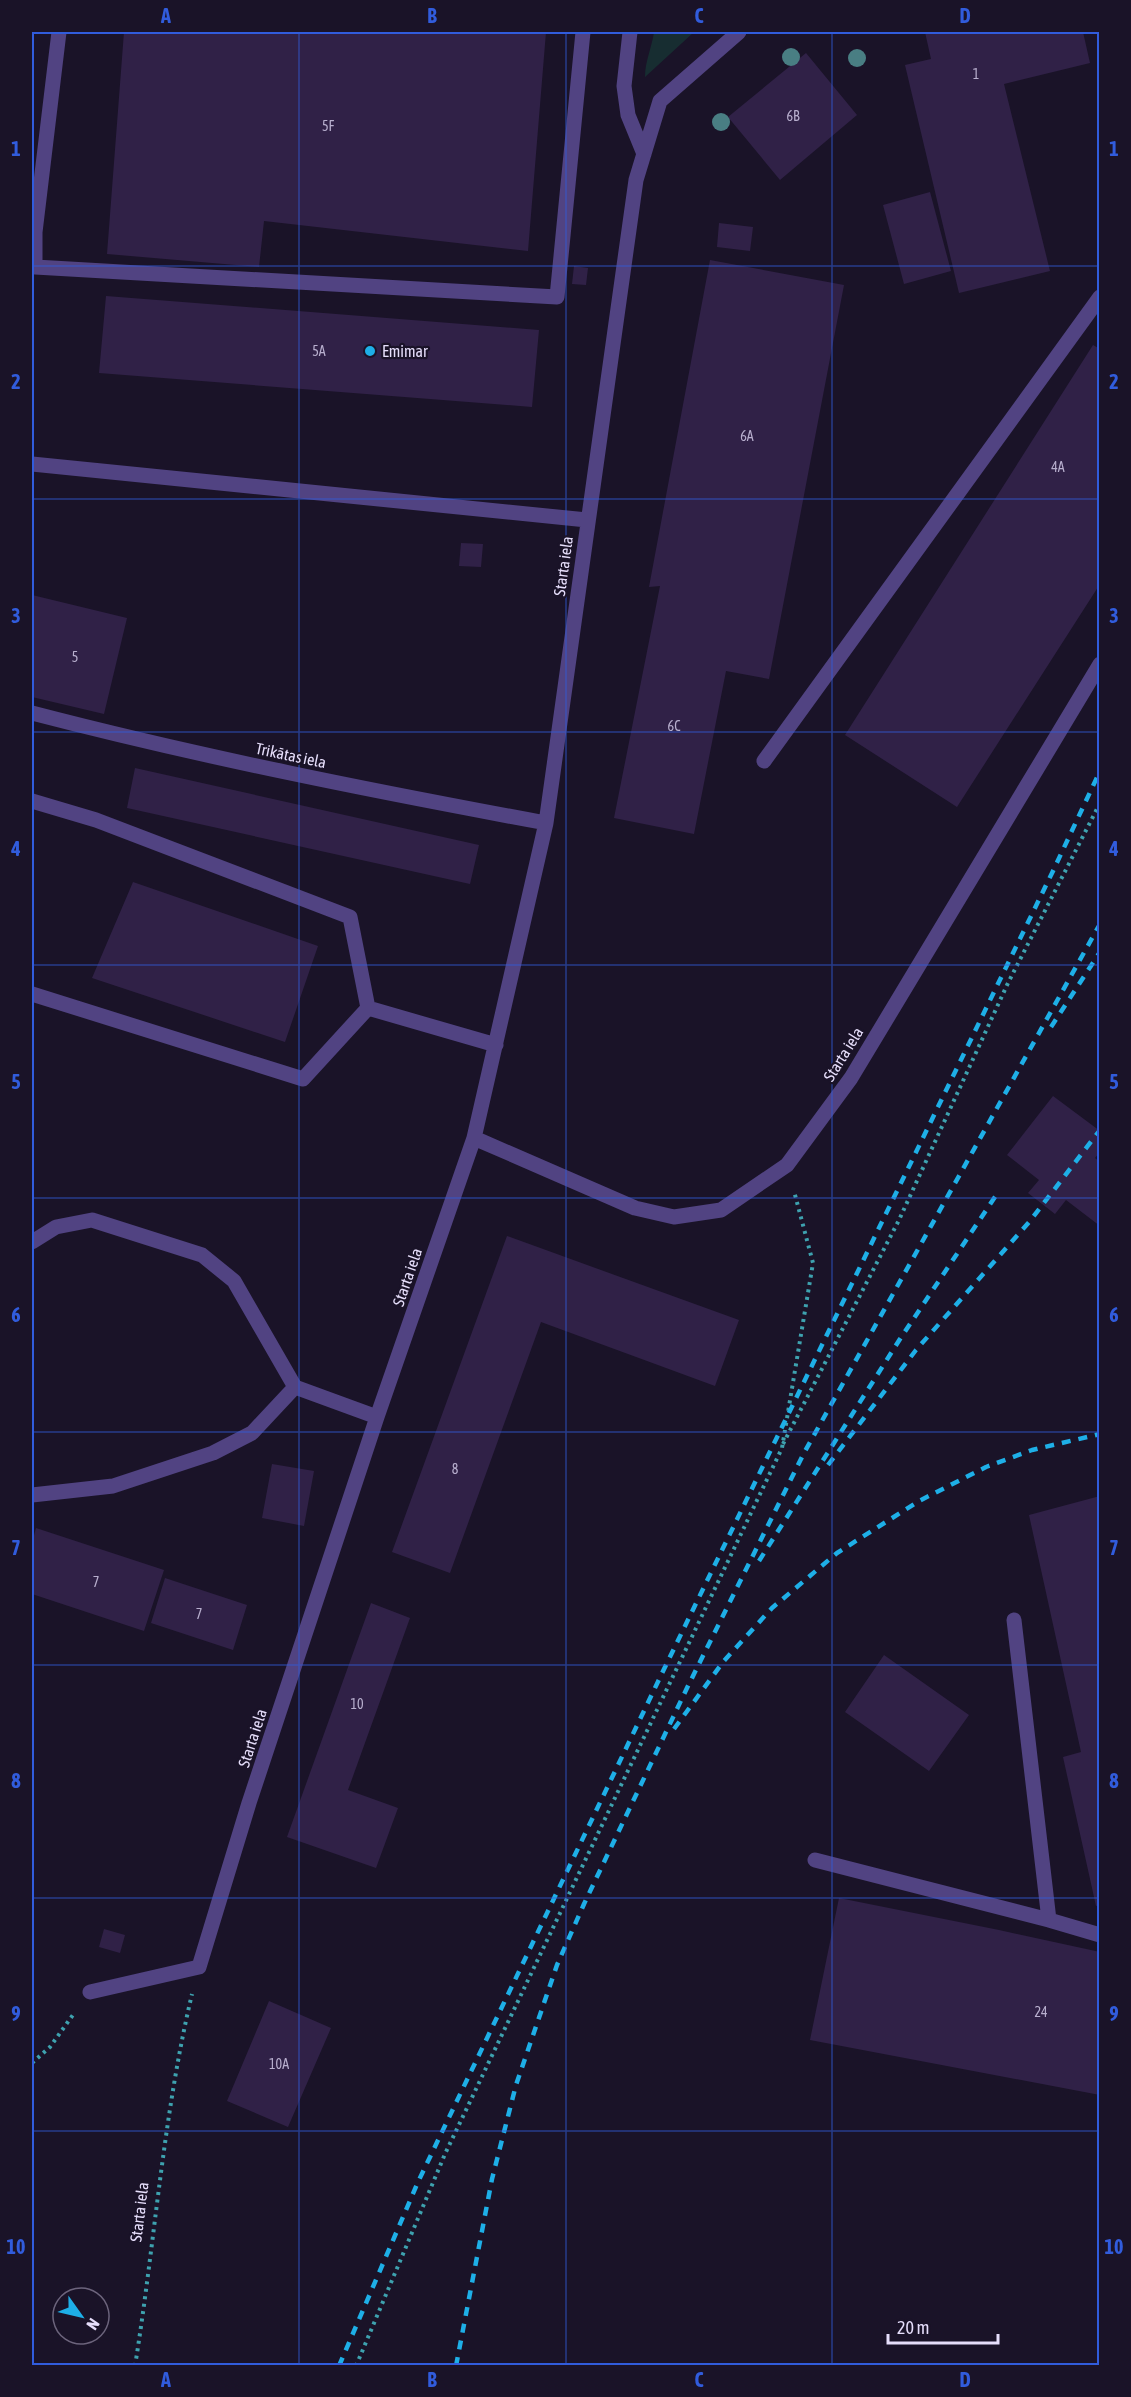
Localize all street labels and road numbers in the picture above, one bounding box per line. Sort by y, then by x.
street label: Starta iela [550,535,576,597]
street label: Trikātas iela [254,739,328,771]
street label: Starta iela [819,1024,867,1084]
street label: Starta iela [389,1246,425,1308]
street label: Starta iela [234,1707,270,1769]
street label: Starta iela [126,2181,152,2243]

